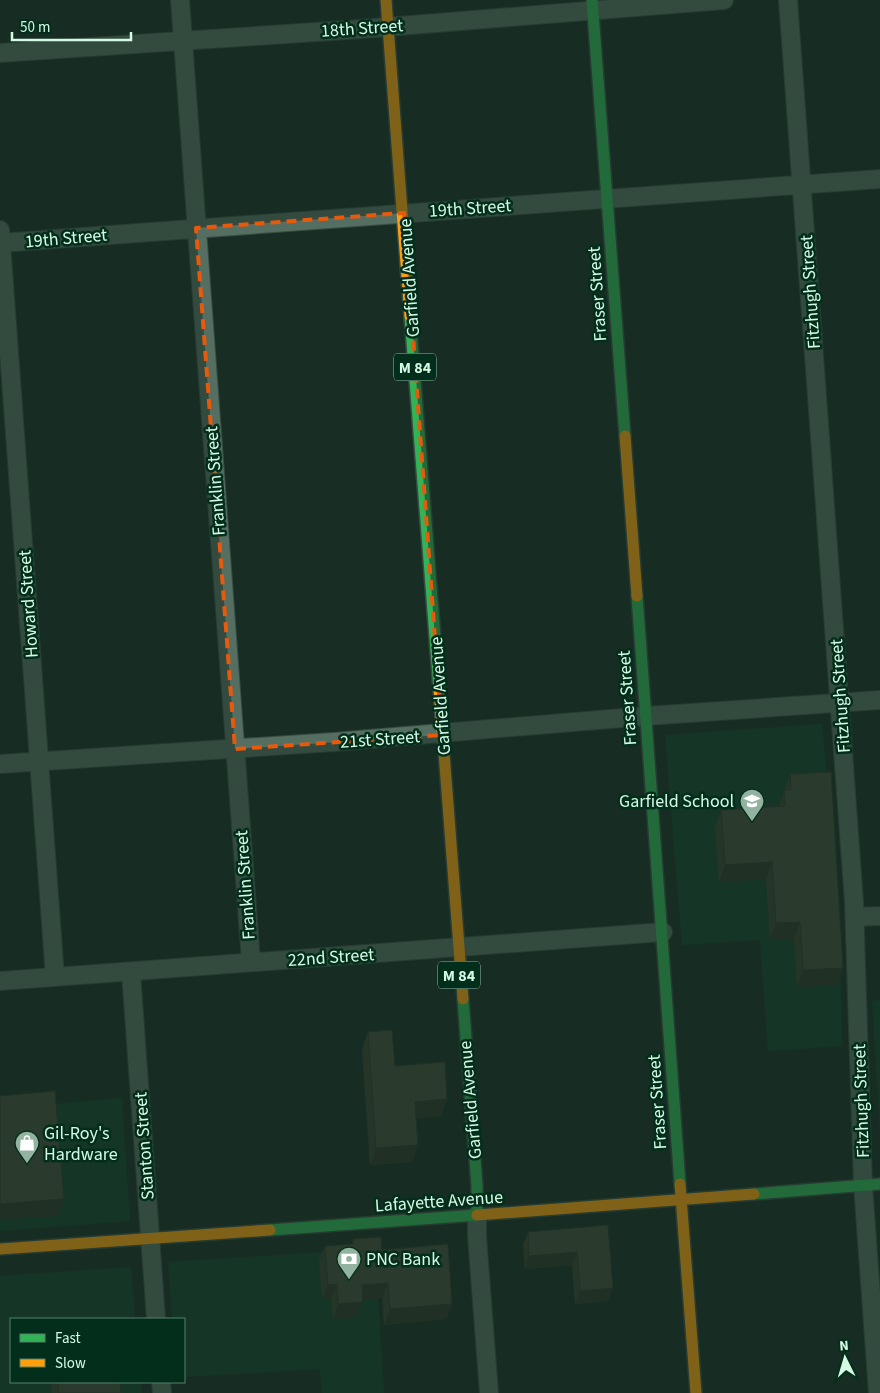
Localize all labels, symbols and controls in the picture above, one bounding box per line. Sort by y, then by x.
scale bar [12,10,131,42]
street label: 18th Street [320,13,404,44]
text: 50 m [20,17,50,38]
street label: 19th Street [428,193,512,224]
street label: Garfield Avenue [393,218,426,338]
street label: 19th Street [24,222,108,255]
street label: Fitzhugh Street [794,234,827,350]
street label: Fraser Street [582,246,613,342]
road number: M 84 [394,354,436,381]
street label: Franklin Street [199,425,232,537]
street label: Howard Street [12,549,45,659]
street label: Garfield Avenue [424,636,457,756]
street label: Fitzhugh Street [824,638,857,754]
street label: Fraser Street [612,650,643,746]
street label: 21st Street [339,724,421,755]
school or university icon: Garfield School [739,788,765,822]
place label: Garfield School [619,789,734,814]
street label: Franklin Street [229,829,262,941]
street label: 22nd Street [287,942,375,973]
road number: M 84 [438,962,480,988]
street label: Garfield Avenue [453,1040,488,1160]
street label: Fitzhugh Street [847,1043,876,1158]
street label: Fraser Street [642,1054,673,1150]
street label: Stanton Street [128,1091,161,1201]
place label: Gil-Roy's Hardware [44,1121,118,1167]
shop icon: Gil-Roy's Hardware [14,1130,40,1164]
street label: Lafayette Avenue [374,1185,504,1218]
bank icon: PNC Bank [336,1246,362,1280]
place label: PNC Bank [366,1247,440,1272]
legend [10,1318,185,1383]
text: Fast [55,1328,81,1349]
north arrow [820,1333,870,1383]
text: N [838,1336,849,1356]
text: Slow [55,1353,86,1374]

